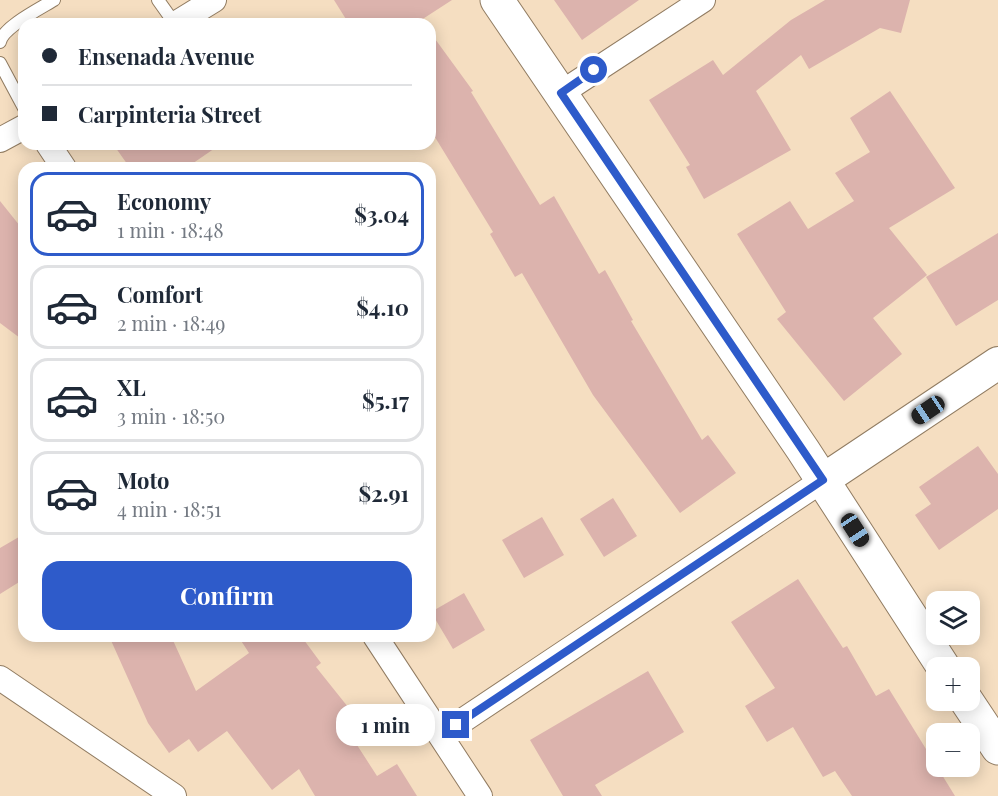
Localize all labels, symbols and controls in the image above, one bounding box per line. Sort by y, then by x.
text: Ensenada Avenue [78,41,255,71]
route start [580,56,607,83]
text: Carpinteria Street [78,99,262,129]
text: Economy [117,186,211,216]
icon: car [45,187,99,241]
text: $3.04 [354,199,409,229]
text: 1 min · 18:48 [117,216,224,243]
text: Comfort [117,279,203,309]
icon: car [45,280,99,334]
text: $4.10 [356,292,409,322]
text: 2 min · 18:49 [117,309,226,336]
text: XL [117,372,146,402]
icon: car [45,373,99,427]
text: $5.17 [362,385,409,415]
car [908,392,948,428]
text: 3 min · 18:50 [117,402,225,429]
text: Moto [117,465,170,495]
icon: car [45,466,99,520]
text: $2.91 [359,478,409,508]
text: 4 min · 18:51 [117,495,221,522]
car [838,510,872,550]
button: Confirm [42,561,412,630]
map controls [926,591,980,777]
button: layers [926,591,980,645]
button: + [926,657,980,711]
callout: 1 min [336,704,435,746]
text: 1 min [361,711,410,738]
route end [442,711,469,738]
button: − [926,723,980,777]

